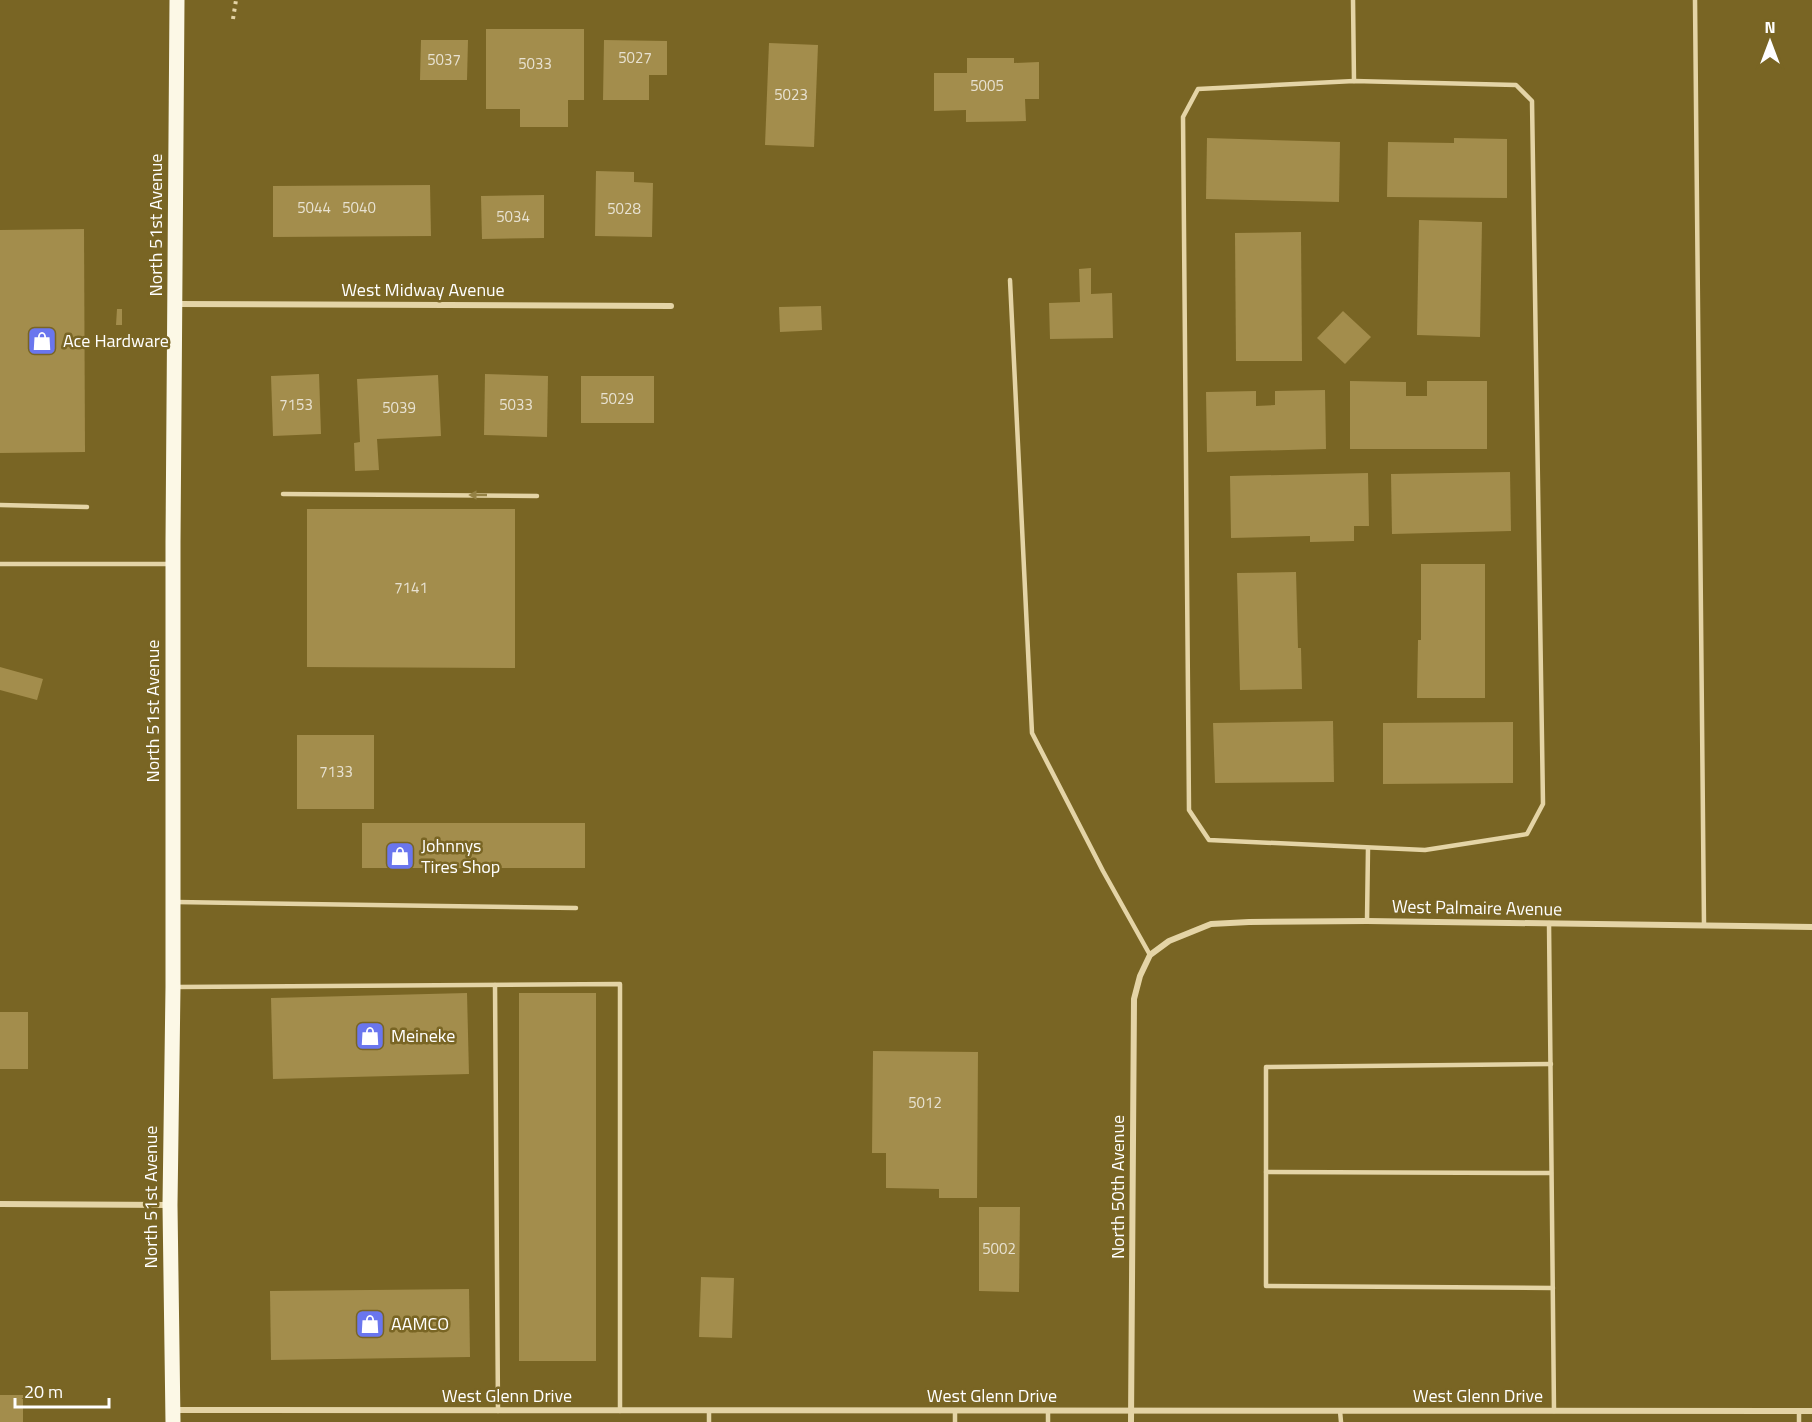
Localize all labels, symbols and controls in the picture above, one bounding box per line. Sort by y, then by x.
north arrow [1740,12,1800,72]
text: N [1764,15,1776,39]
house number: 5027 [618,46,652,69]
house number: 5037 [427,48,461,71]
house number: 5033 [518,52,552,75]
house number: 5005 [970,74,1004,97]
house number: 5023 [774,83,808,106]
street label: North 51st Avenue [142,154,169,296]
house number: 5044 [297,196,331,219]
house number: 5040 [342,196,376,219]
house number: 5028 [607,197,641,220]
house number: 5034 [496,205,530,228]
street label: West Midway Avenue [341,276,505,303]
shop icon: Ace Hardware [26,325,58,357]
place label: Ace Hardware [63,327,169,354]
house number: 5029 [600,387,634,410]
house number: 7153 [279,393,313,416]
house number: 5033 [499,393,533,416]
house number: 5039 [382,396,416,419]
one-way arrow [469,490,488,500]
house number: 7141 [394,576,428,599]
street label: North 51st Avenue [139,640,166,782]
house number: 7133 [319,760,353,783]
place label: Johnnys Tires Shop [421,832,500,880]
shop icon: Johnnys Tires Shop [384,840,416,872]
street label: West Palmaire Avenue [1392,893,1562,922]
shop icon: Meineke [354,1020,386,1052]
place label: Meineke [391,1022,455,1049]
house number: 5012 [908,1091,942,1114]
street label: North 50th Avenue [1104,1115,1131,1259]
street label: North 51st Avenue [137,1126,164,1268]
house number: 5002 [982,1237,1016,1260]
shop icon: AAMCO [354,1308,386,1340]
place label: AAMCO [391,1310,449,1337]
scale bar [15,1371,110,1409]
text: 20 m [24,1378,63,1405]
street label: West Glenn Drive [442,1382,572,1409]
street label: West Glenn Drive [927,1382,1057,1409]
street label: West Glenn Drive [1413,1382,1543,1409]

